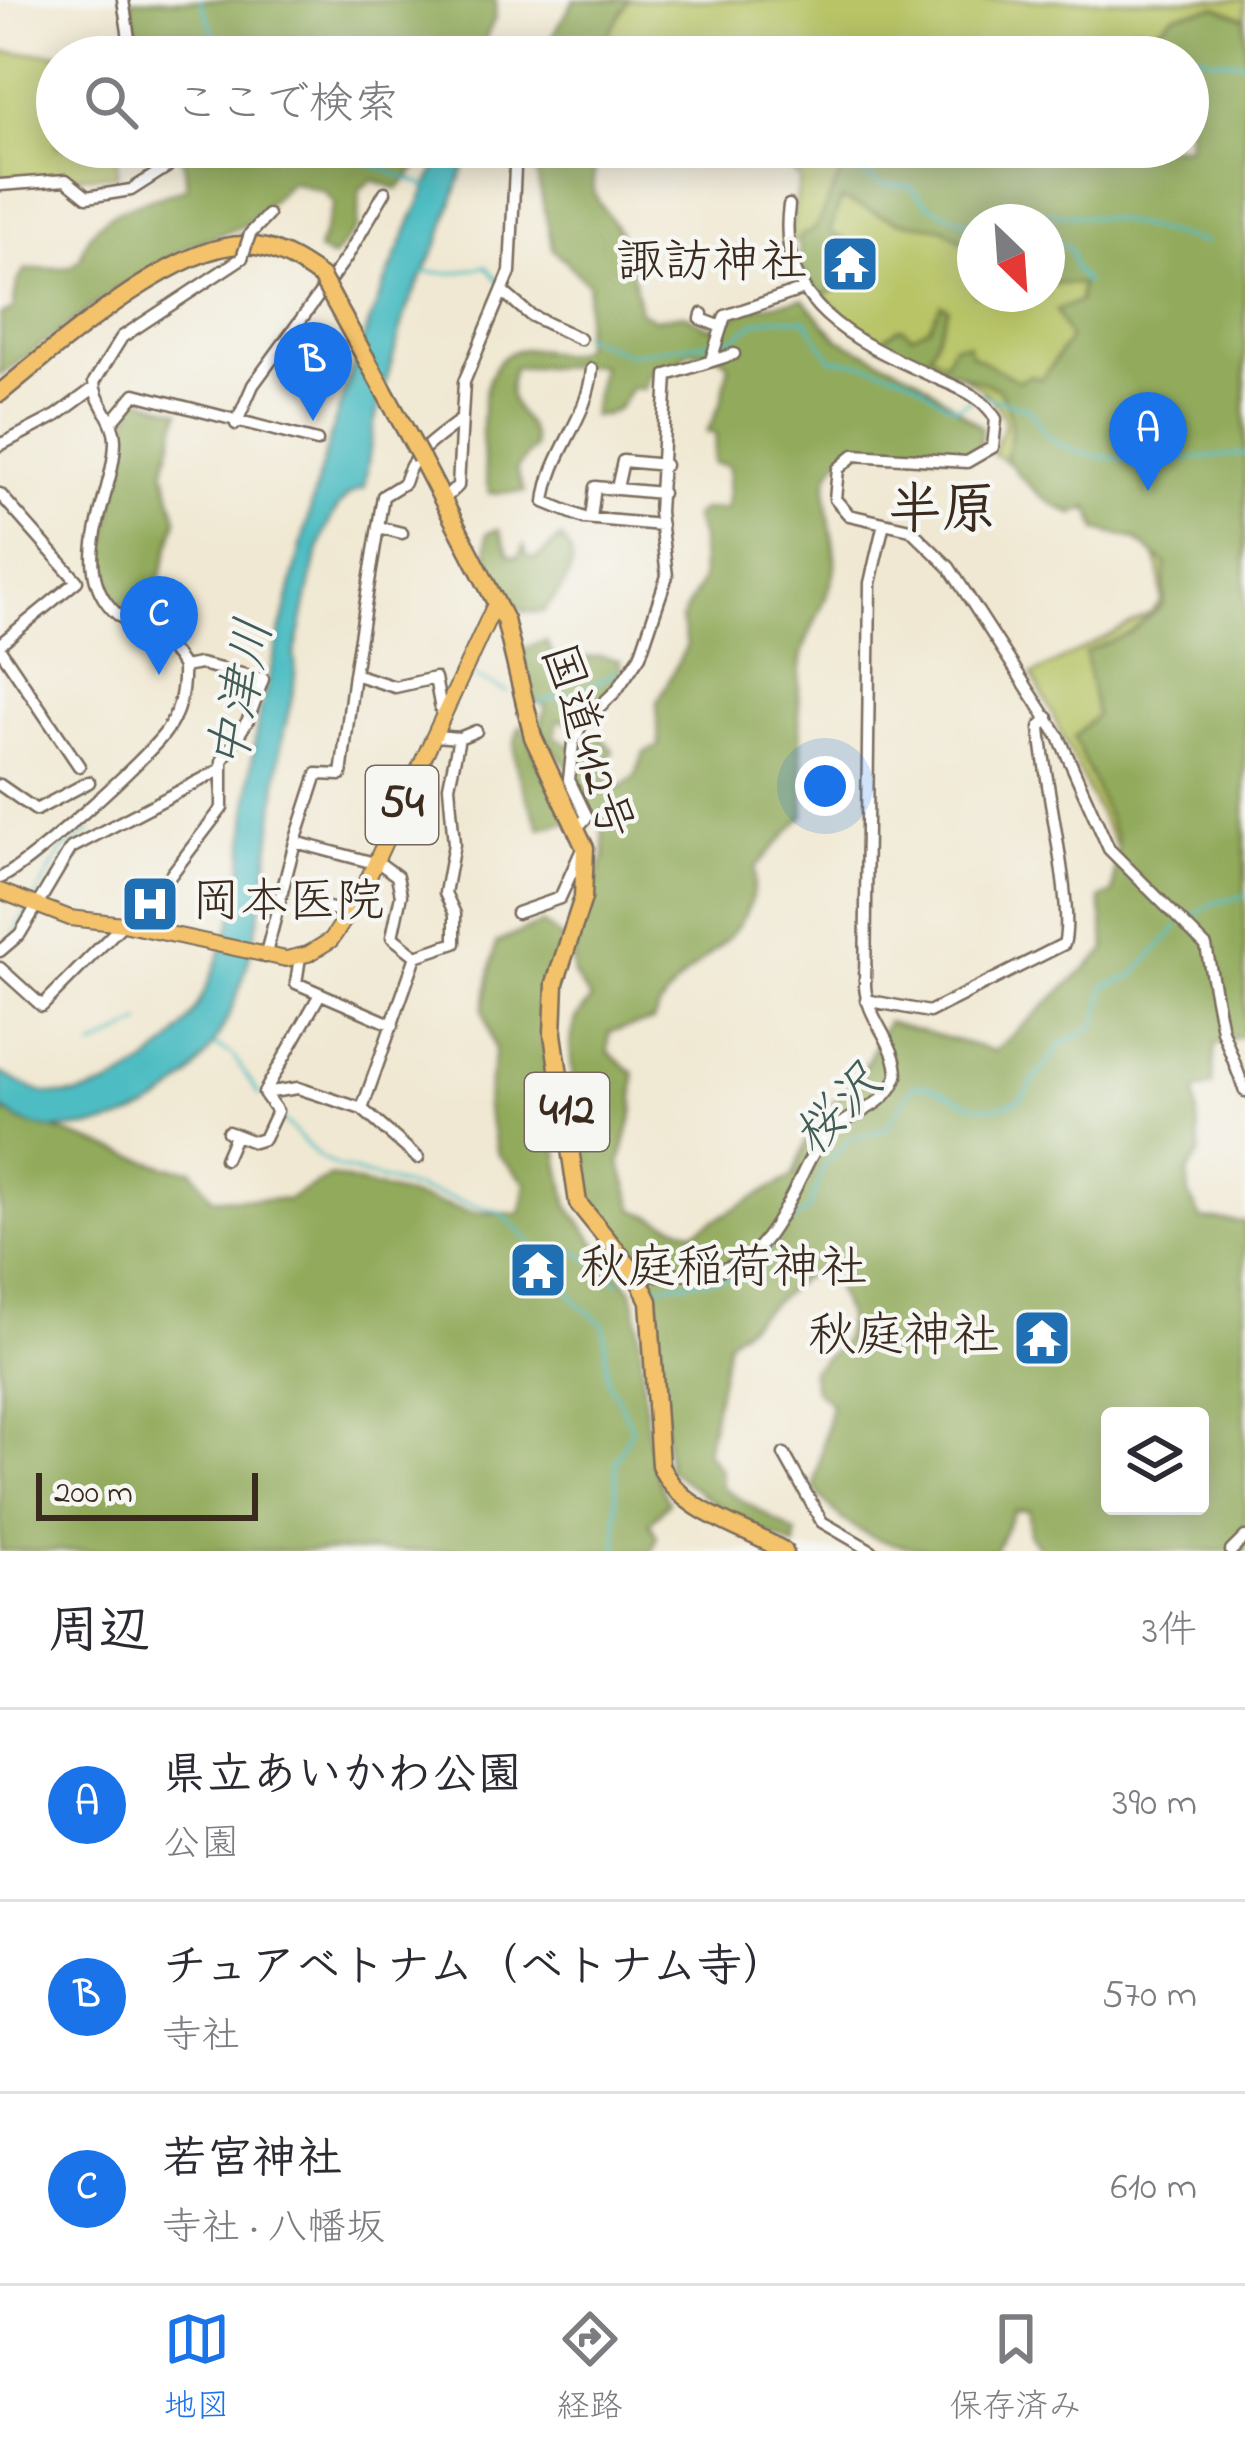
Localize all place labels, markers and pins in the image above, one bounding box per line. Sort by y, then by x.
place label: 諏訪神社 [616,229,808,299]
temple icon: 諏訪神社 [819,233,881,295]
pin: B [274,322,352,421]
pin: A [1109,392,1187,491]
pin: C [120,576,198,675]
place label: 岡本医院 [192,869,384,939]
hospital icon: 岡本医院 [119,873,181,935]
place label: 秋庭稲荷神社 [580,1235,868,1305]
temple icon: 秋庭稲荷神社 [507,1239,569,1301]
place label: 秋庭神社 [808,1303,1000,1373]
temple icon: 秋庭神社 [1011,1307,1073,1369]

